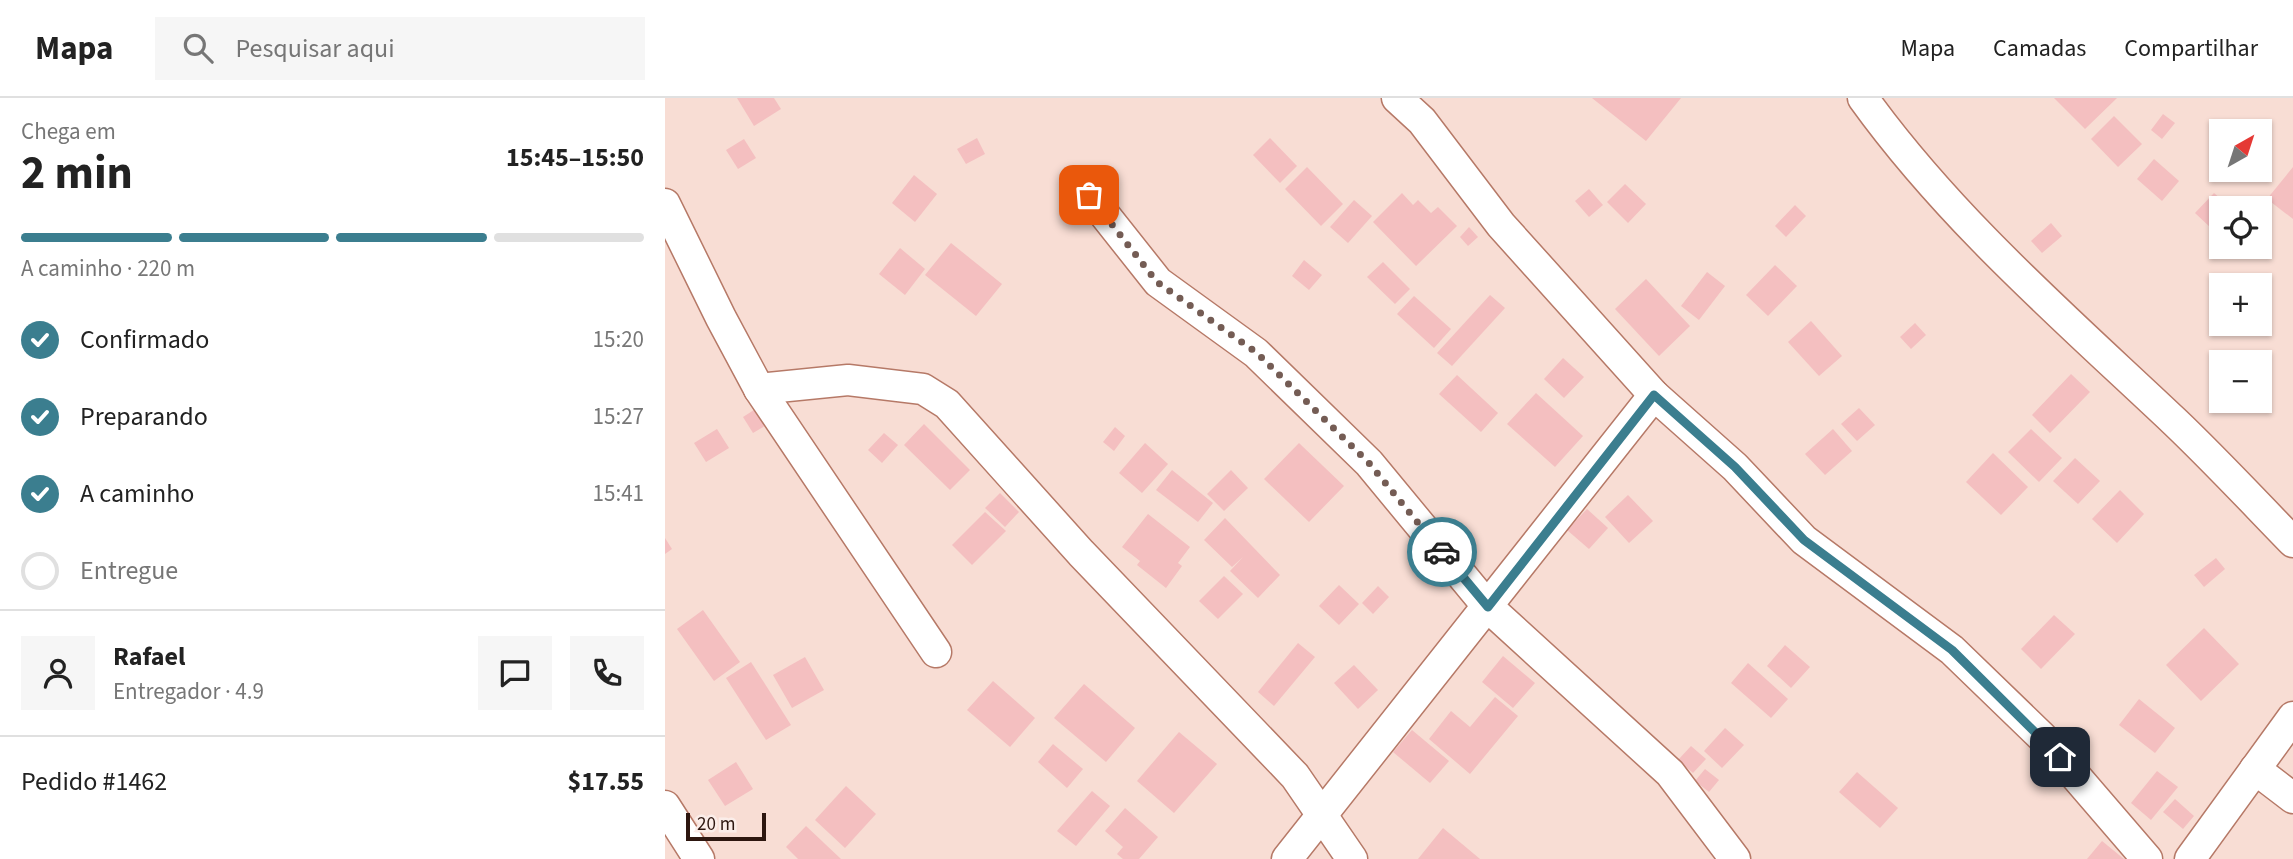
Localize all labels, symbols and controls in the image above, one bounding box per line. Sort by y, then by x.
search box [155,17,645,80]
text: Mapa [35,25,113,72]
icon: search [179,29,217,67]
text: Pesquisar aqui [235,30,395,67]
text: Mapa [1900,31,1955,66]
text: Camadas [1993,31,2086,66]
text: Compartilhar [2124,31,2258,66]
text: Chega em [21,115,116,148]
north arrow [2209,119,2271,182]
map controls [2209,119,2272,413]
text: 15:45–15:50 [506,139,644,176]
text: 2 min [21,141,133,206]
pin [1059,165,1119,225]
icon: bag [1070,176,1108,214]
button: locate [2209,196,2272,259]
text: A caminho · 220 m [21,252,195,285]
button: + [2209,273,2272,336]
icon: check [21,321,59,359]
text: Confirmado [80,321,209,358]
text: 15:20 [593,323,644,356]
button: − [2209,350,2272,413]
icon: check [21,398,59,436]
text: Preparando [80,398,208,435]
text: 15:27 [593,400,644,433]
icon: check [21,475,59,513]
text: A caminho [80,475,194,512]
text: 15:41 [593,477,644,510]
courier [1407,517,1477,587]
icon: car [1423,533,1461,571]
text: Entregue [80,552,178,589]
button: person [21,636,95,710]
button: chat [478,636,552,710]
button: phone [570,636,644,710]
text: Rafael [113,638,185,675]
text: Entregador · 4.9 [113,675,264,708]
pin [2030,727,2090,787]
icon: home [2041,738,2079,776]
text: Pedido #1462 [21,763,167,800]
text: $17.55 [568,763,644,800]
scale bar [686,810,767,842]
text: 20 m [697,811,735,838]

